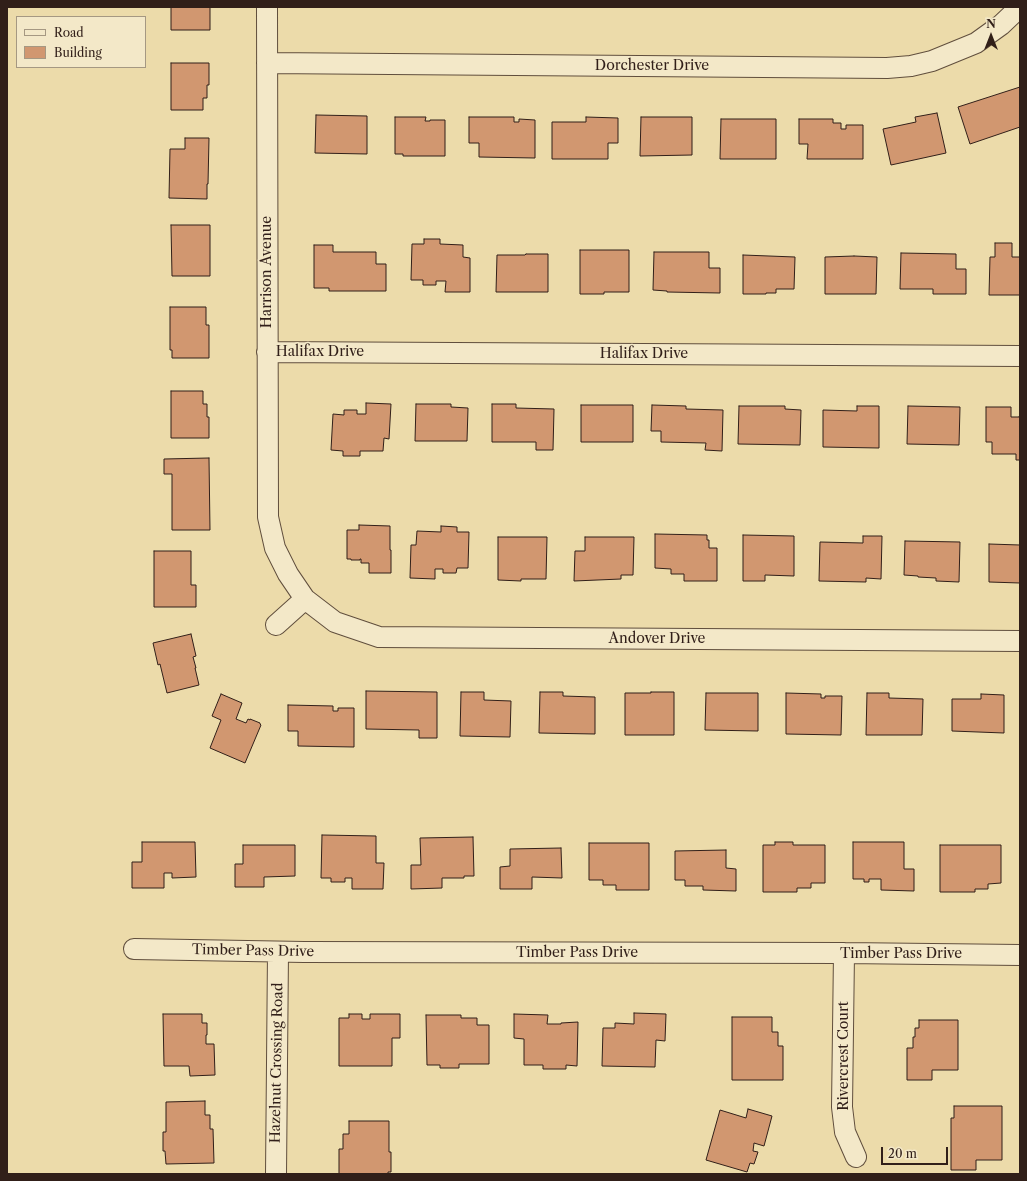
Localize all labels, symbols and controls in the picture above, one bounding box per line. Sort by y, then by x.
legend [16,16,146,68]
north arrow [971,16,1011,56]
text: N [986,17,996,31]
text: Road [54,25,84,40]
text: Building [54,45,102,60]
street label: Dorchester Drive [595,58,709,74]
street label: Harrison Avenue [259,216,275,328]
street label: Halifax Drive [276,344,364,360]
street label: Halifax Drive [600,346,688,362]
street label: Andover Drive [609,631,705,647]
street label: Timber Pass Drive [192,942,314,960]
street label: Timber Pass Drive [516,945,638,961]
street label: Timber Pass Drive [840,946,962,962]
street label: Hazelnut Crossing Road [267,983,287,1143]
street label: Rivercrest Court [836,1001,852,1111]
scale bar [883,1139,950,1165]
text: 20 m [888,1146,917,1161]

